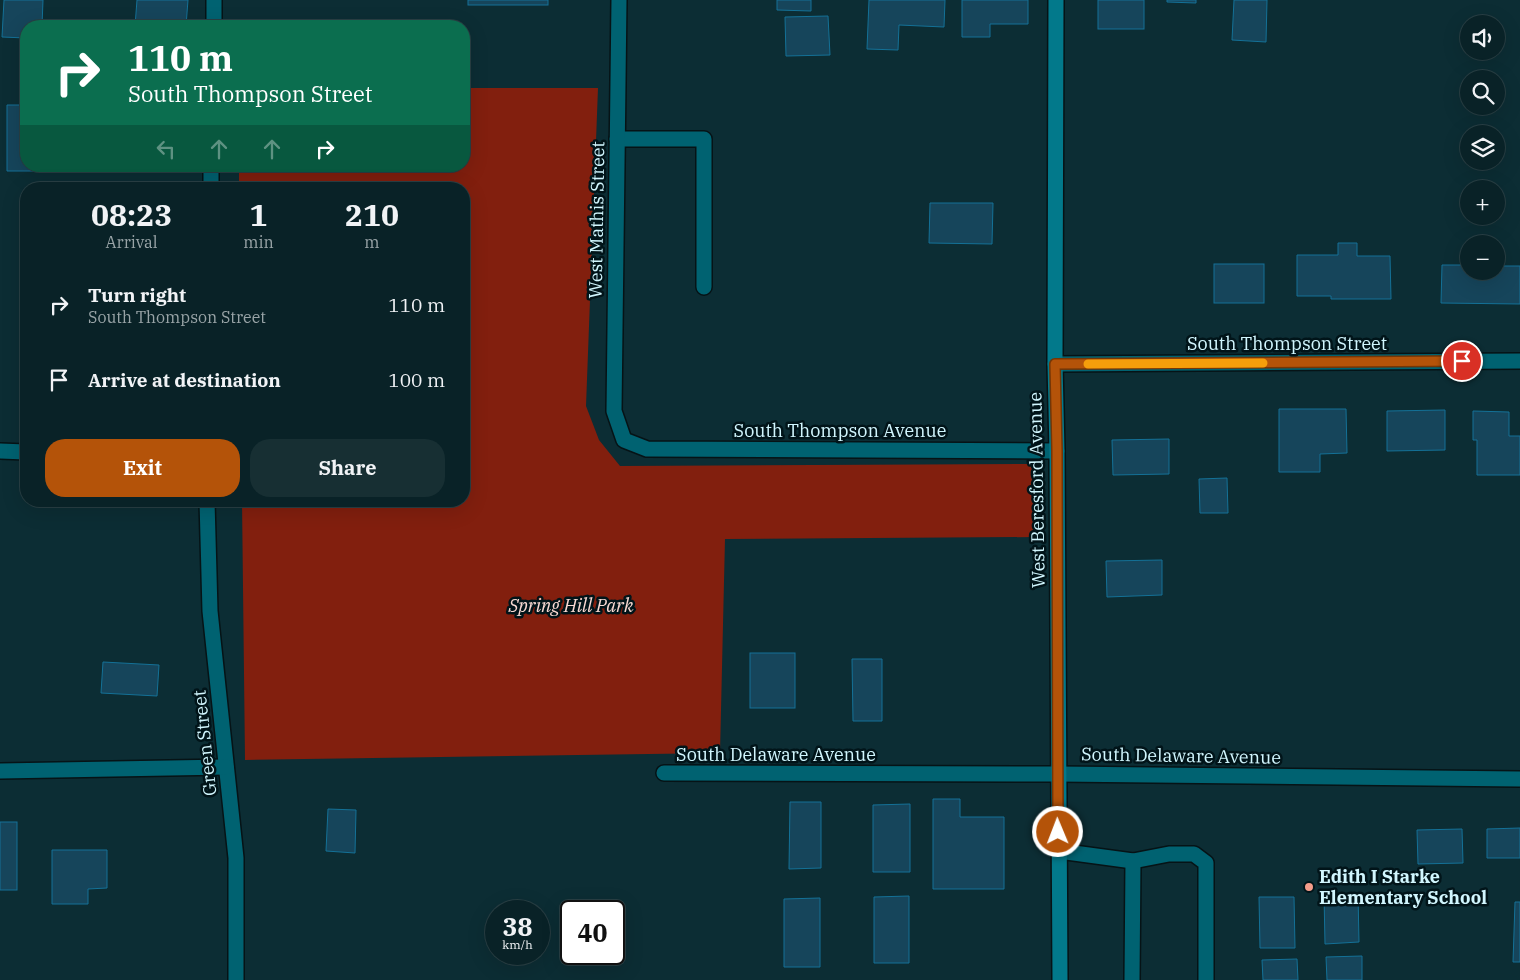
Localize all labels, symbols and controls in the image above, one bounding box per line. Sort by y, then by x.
map controls [1460,15,1505,280]
button: sound [1460,15,1505,60]
text: 110 m [128,35,233,81]
icon: right [45,40,110,105]
button: search [1460,70,1505,115]
text: South Thompson Street [128,79,373,108]
button: layers [1460,125,1505,170]
icon: left [152,135,180,163]
icon: ahead [205,135,233,163]
icon: ahead [258,135,286,163]
icon: right [311,135,339,163]
street label: West Mathis Street [584,141,609,299]
button: + [1460,180,1505,225]
text: 08:23 [91,195,172,234]
text: 1 [250,195,268,234]
text: 210 [345,195,399,234]
text: Arrival [106,232,158,252]
text: min [243,232,274,252]
text: m [364,232,380,252]
button: − [1460,235,1505,280]
text: Turn right [88,283,186,307]
icon: right [45,291,73,319]
text: 110 m [388,293,445,317]
text: South Thompson Street [88,307,266,327]
street label: South Thompson Street [1187,332,1387,355]
pin [1441,340,1483,382]
icon: arrive [1448,347,1476,375]
icon: arrive [45,366,73,394]
text: Arrive at destination [88,368,281,392]
text: 100 m [388,368,445,392]
street label: West Beresford Avenue [1023,392,1050,588]
street label: South Thompson Avenue [734,419,946,442]
button: Exit [45,439,240,497]
button: Share [250,439,445,497]
park label: Spring Hill Park [507,594,634,617]
street label: Green Street [187,689,222,797]
street label: South Delaware Avenue [1081,742,1281,769]
street label: South Delaware Avenue [676,743,876,766]
position arrow [1031,805,1083,857]
place label: Edith I Starke Elementary School [1319,865,1487,909]
marker: Edith I Starke Elementary School [1303,881,1315,893]
speed limit sign: 40 [560,900,625,965]
text: 38 [502,910,533,943]
text: km/h [502,937,533,952]

